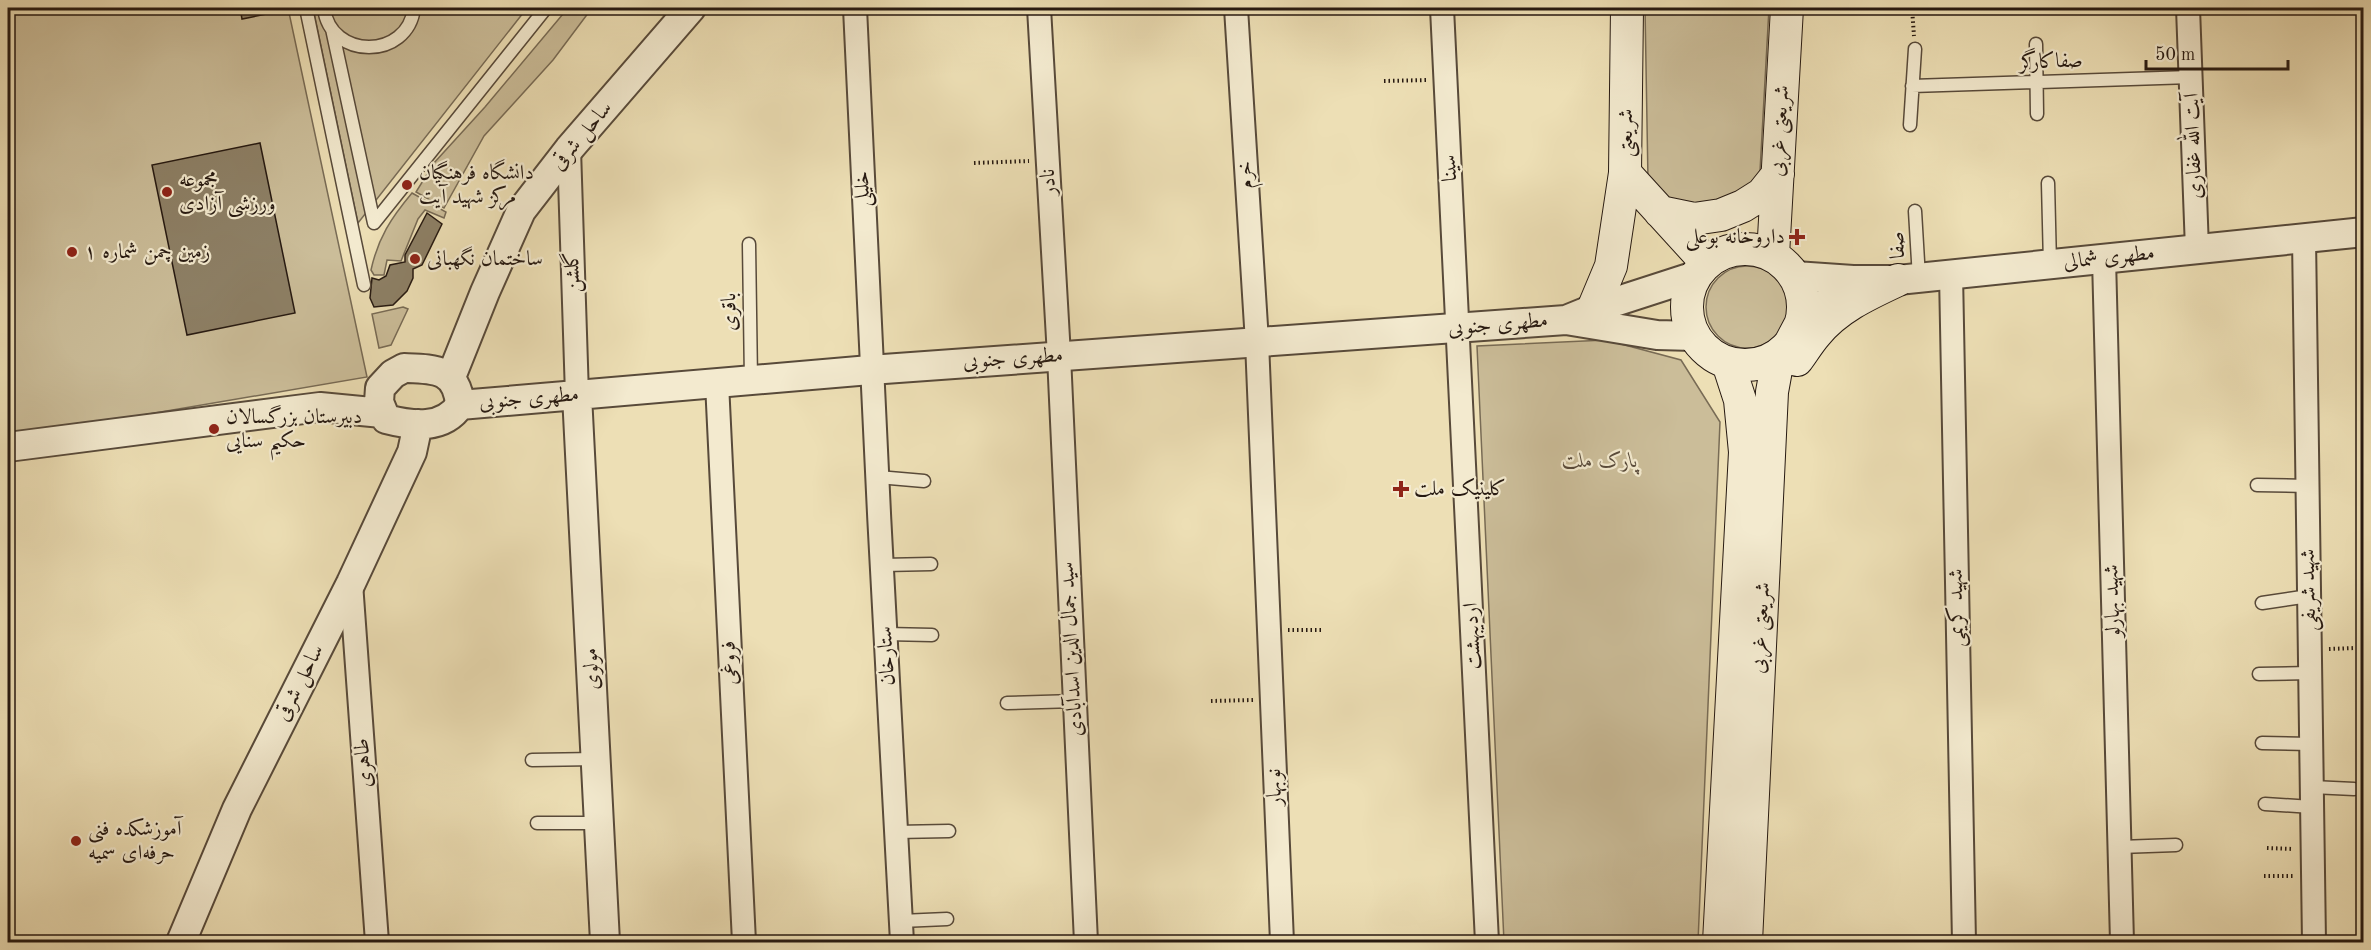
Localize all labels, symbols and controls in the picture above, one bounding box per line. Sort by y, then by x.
scale bar [2146,33,2288,71]
street label: صفاکارگر [2017,45,2083,75]
text: 50 m [2155,46,2195,64]
street label: شریعتی غربی [1767,85,1796,177]
street label: آیت الله غفاری [2174,90,2207,200]
street label: ساحل شرقی [547,97,619,176]
street label: شریعتی [1616,109,1640,157]
street label: سینا [1439,154,1462,182]
place label: دانشگاه فرهنگیان مرکز شهید آیت [419,159,534,211]
street label: خرم [1235,160,1263,190]
street label: نادر [1038,168,1060,198]
place label: مجموعه ورزشی آزادی [179,170,276,218]
street label: خلیلی [852,171,878,207]
marker: دانشگاه فرهنگیان مرکز شهید آیت [400,178,414,192]
marker: مجموعه ورزشی آزادی [160,185,174,199]
place label: داروخانه بوعلی [1685,227,1785,252]
marker: داروخانه بوعلی [1790,230,1804,244]
street label: صفا [1887,231,1909,259]
place label: زمین چمن شماره ۱ [84,242,210,265]
street label: مطهری شمالی [2062,243,2156,274]
marker: زمین چمن شماره ۱ [65,245,79,259]
place label: ساختمان نگهبانی [427,246,543,271]
street label: گلشن [558,251,586,293]
marker: ساختمان نگهبانی [408,252,422,266]
street label: باقری [719,293,742,331]
street label: مطهری جنوبی [1447,310,1549,343]
street label: مطهری جنوبی [962,345,1064,376]
street label: مطهری جنوبی [478,384,580,417]
place label: دبیرستان بزرگسالان حکیم سنایی [226,404,362,461]
marker: دبیرستان بزرگسالان حکیم سنایی [207,422,221,436]
park label: پارک ملت [1562,450,1640,475]
place label: کلینیک ملت [1414,477,1506,500]
marker: کلینیک ملت [1392,480,1410,498]
street label: شهید شریفی [2298,549,2323,631]
street label: سید جمال الدین اسدآبادی [1053,561,1088,737]
street label: شهید بهارلو [2101,564,2127,640]
street label: شهید کریمی [1944,568,1970,648]
street label: شریعتی غربی [1748,582,1777,674]
street label: اردیبهشت [1461,602,1487,670]
street label: ستارخان [875,626,899,686]
street label: فروغی [718,640,743,686]
street label: ساحل شرقی [271,641,331,726]
street label: مولوی [580,647,605,691]
street label: طاهری [352,738,377,788]
street label: نوبهار [1264,768,1288,808]
place label: آموزشکده فنی حرفه‌ای سمیه [88,815,184,865]
marker: آموزشکده فنی حرفه‌ای سمیه [69,834,83,848]

